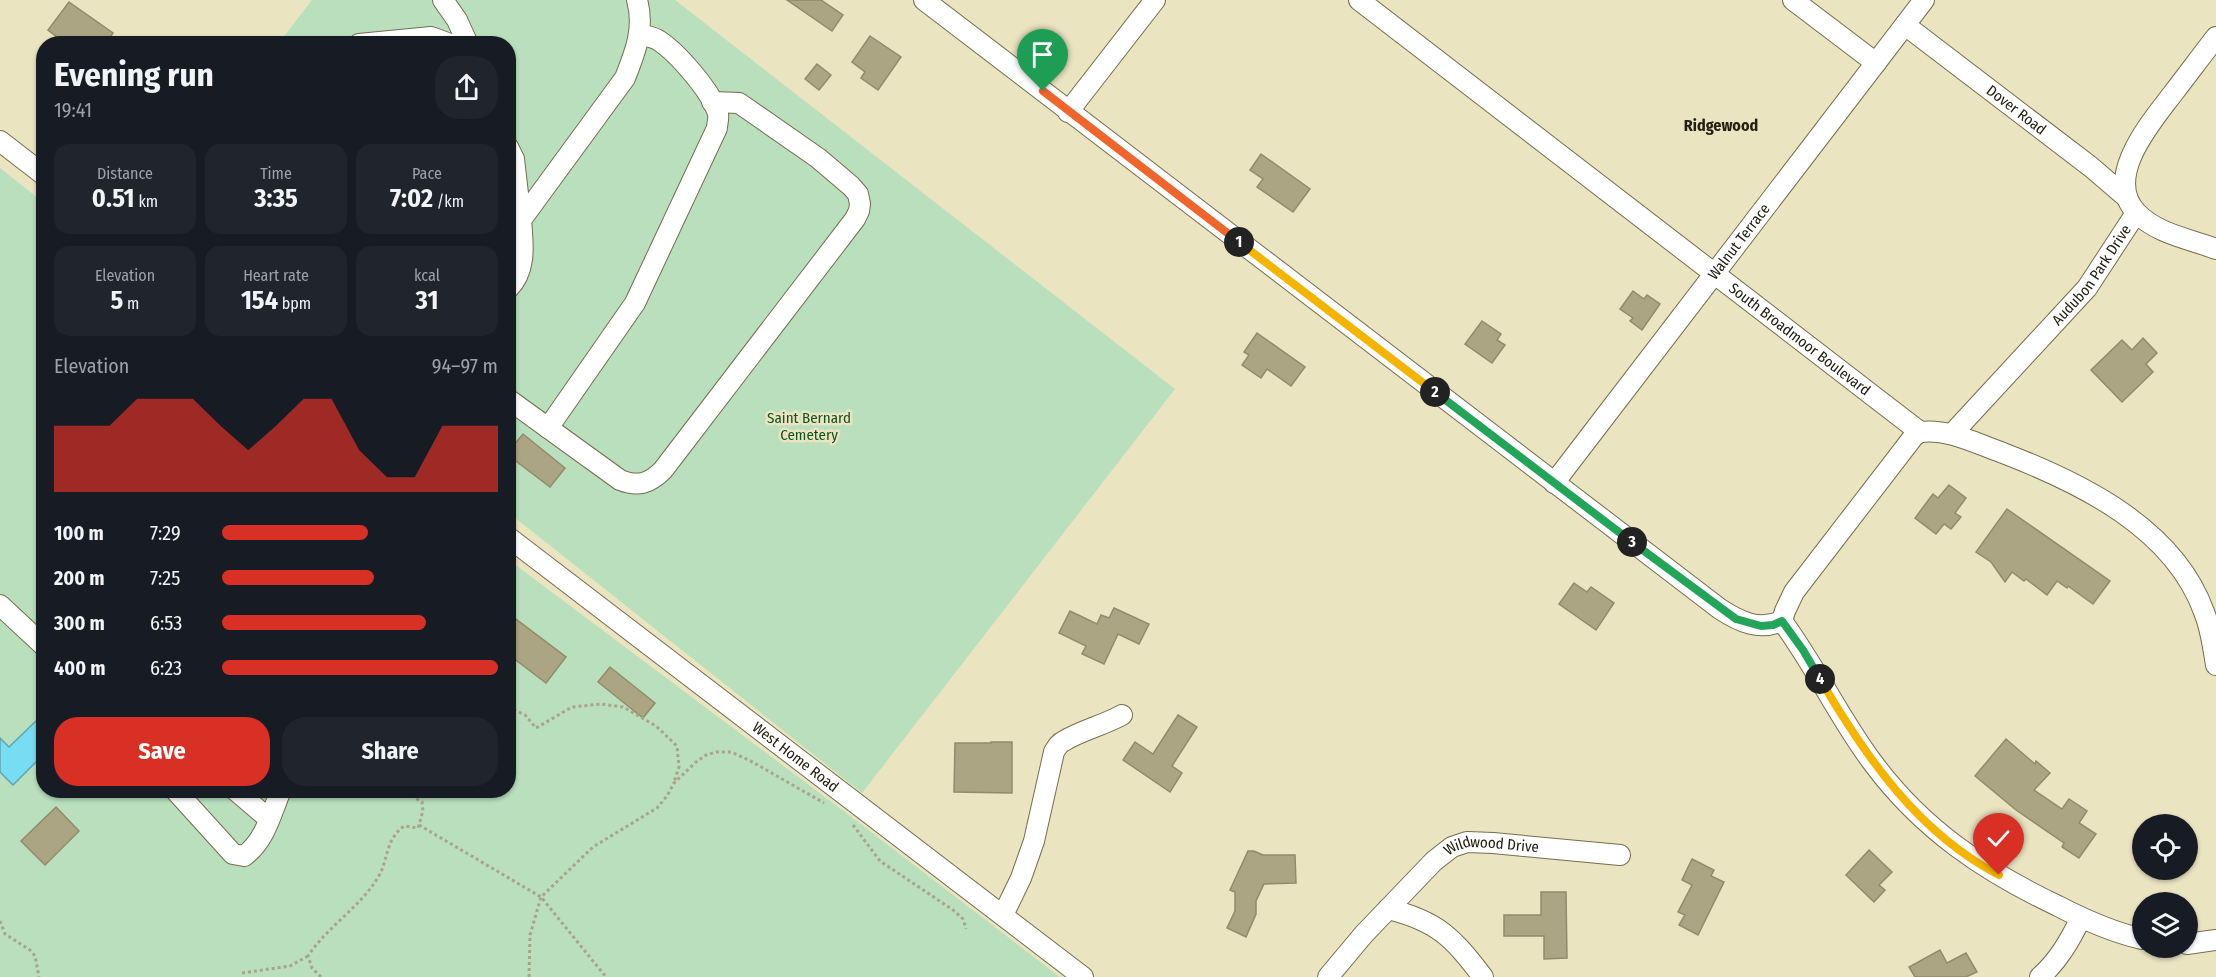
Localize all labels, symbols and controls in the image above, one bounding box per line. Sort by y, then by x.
pin [1017,29,1068,91]
icon: arrive [1026,38,1059,71]
text: Evening run [54,55,214,95]
button: share [435,56,498,119]
street label: Dover Road [1983,81,2050,139]
text: 19:41 [54,98,92,122]
district label: Ridgewood [1684,116,1758,135]
text: Distance [97,164,153,183]
text: Time [260,164,292,183]
text: Pace [412,164,442,183]
text: 0.51 [92,183,135,214]
text: 3:35 [254,183,298,214]
text: 7:02 [390,183,433,214]
text: km [135,192,158,211]
text: /km [433,192,464,211]
street label: Walnut Terrace [1704,200,1774,283]
street label: Audubon Park Drive [2048,221,2135,329]
pin: 1 [1224,227,1254,257]
text: 1 [1236,232,1242,251]
text: Elevation [95,266,155,285]
text: Heart rate [243,266,309,285]
text: kcal [414,266,440,285]
street label: South Broadmoor Boulevard [1725,279,1874,399]
text: 5 [111,285,123,316]
text: 154 [241,285,278,316]
text: 31 [416,285,438,316]
text: m [123,294,139,313]
text: bpm [278,294,311,313]
text: Elevation [54,354,129,378]
text: 94–97 m [432,354,498,378]
pin: 2 [1420,377,1450,407]
text: 2 [1431,382,1439,401]
park label: Saint Bernard Cemetery [767,409,851,444]
text: 100 m [54,521,104,545]
text: 7:29 [150,521,181,545]
pin: 3 [1617,527,1647,557]
text: 3 [1628,532,1636,551]
text: 200 m [54,566,105,590]
text: 7:25 [150,566,180,590]
text: 300 m [54,611,105,635]
text: 6:53 [150,611,182,635]
text: 400 m [54,656,106,680]
text: 6:23 [150,656,182,680]
pin: 4 [1805,664,1835,694]
text: 4 [1816,669,1824,688]
button: Save [54,717,270,786]
button: Share [282,717,498,786]
street label: West Home Road [749,718,842,796]
pin [1973,813,2024,875]
map controls [2132,814,2198,958]
button: locate [2132,814,2198,880]
icon: check [1982,822,2015,855]
street label: Wildwood Drive [1440,832,1540,859]
button: layers [2132,892,2198,958]

